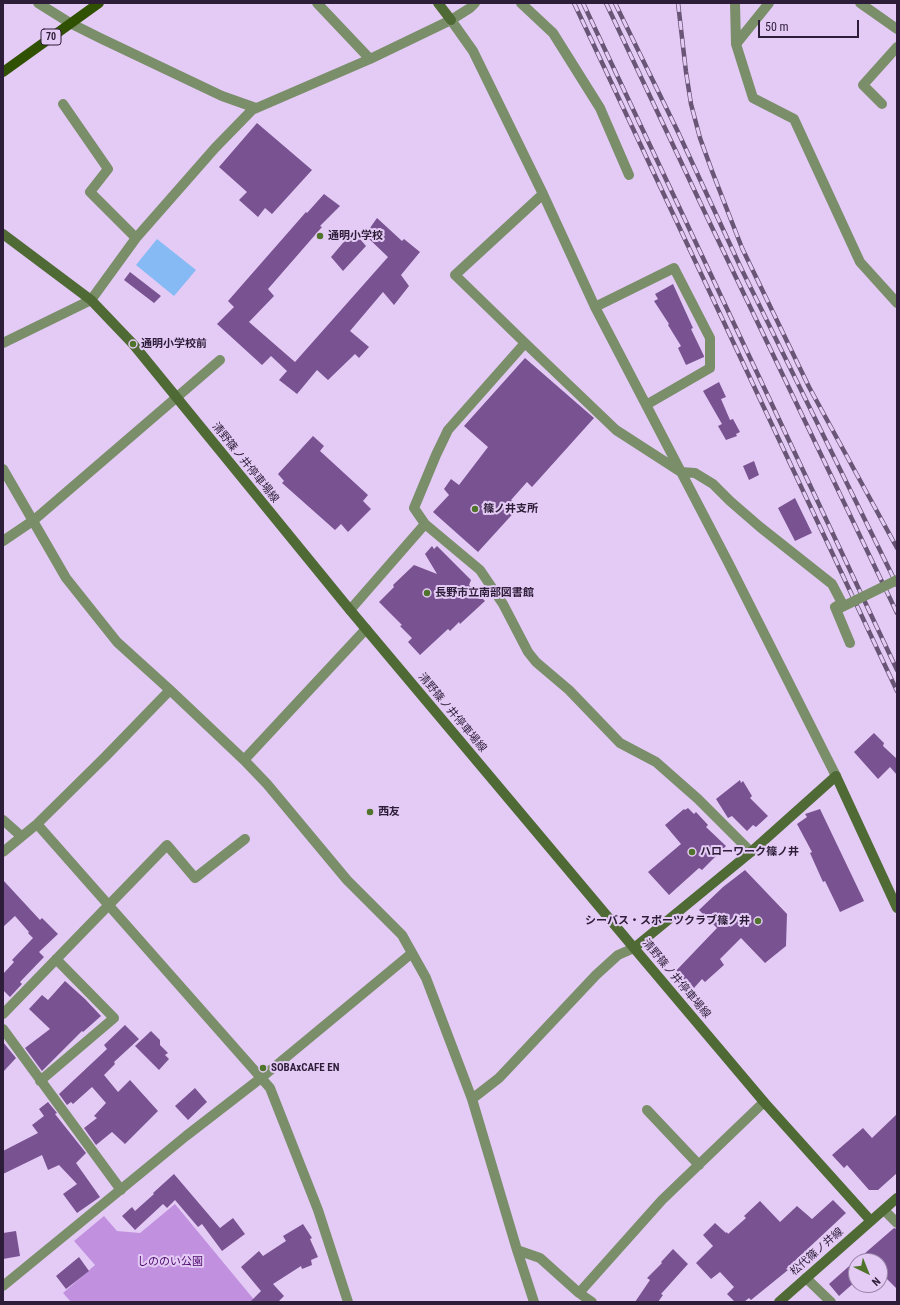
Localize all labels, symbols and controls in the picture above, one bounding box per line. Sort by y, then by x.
scale bar [760,12,861,38]
text: 50 m [765,20,789,34]
road number: 70 [41,29,61,45]
place label: 通明小学校 [328,229,383,243]
marker: 通明小学校 [315,231,325,241]
place label: 通明小学校前 [141,337,207,351]
marker: 通明小学校前 [128,339,138,349]
street label: 清野篠ノ井停車場線 [209,420,281,506]
place label: 篠ノ井支所 [483,502,538,516]
marker: 篠ノ井支所 [470,504,480,514]
place label: 長野市立南部図書館 [435,586,534,600]
marker: 長野市立南部図書館 [422,588,432,598]
street label: 清野篠ノ井停車場線 [415,671,489,755]
place label: 西友 [378,805,400,819]
marker: 西友 [365,807,375,817]
place label: ハローワーク篠ノ井 [700,845,799,859]
marker: ハローワーク篠ノ井 [687,847,697,857]
place label: シーバス・スポーツクラブ篠ノ井 [585,914,750,928]
marker: シーバス・スポーツクラブ篠ノ井 [753,916,763,926]
street label: 清野篠ノ井停車場線 [639,937,713,1021]
place label: SOBAxCAFE EN [271,1061,339,1075]
marker: SOBAxCAFE EN [258,1063,268,1073]
street label: 松代篠ノ井線 [788,1225,846,1279]
north arrow [848,1253,888,1293]
park label: しののい公園 [137,1255,203,1269]
text: N [869,1274,883,1288]

